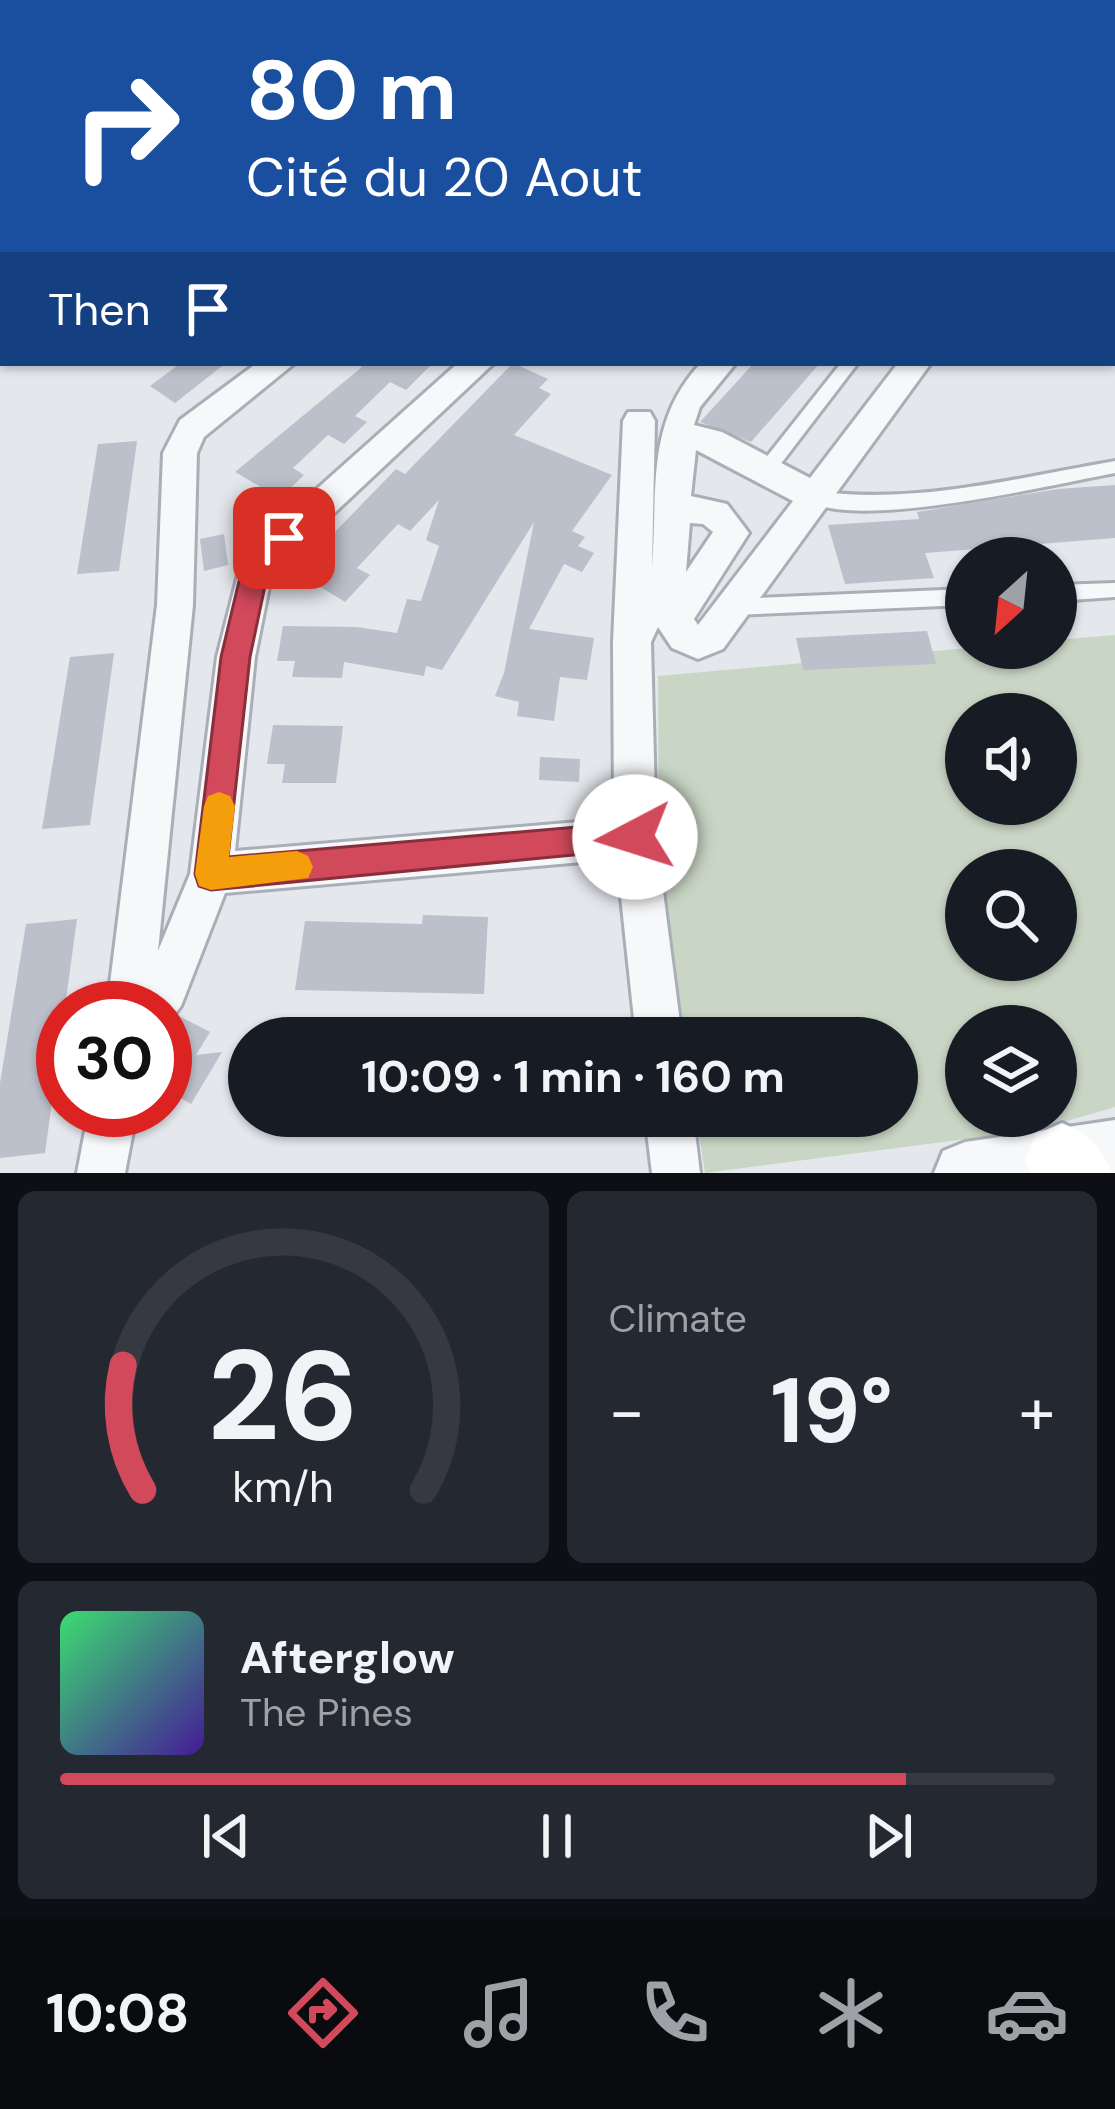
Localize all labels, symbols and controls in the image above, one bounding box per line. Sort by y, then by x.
text: 80 m [246,36,457,145]
icon: right [48,48,204,204]
text: Cité du 20 Aout [246,142,643,213]
icon: arrive [175,276,241,342]
text: Then [48,280,151,339]
pin [233,487,335,589]
icon: arrive [251,505,317,571]
north arrow [945,537,1077,669]
map controls [945,537,1077,1137]
button: sound [945,693,1077,825]
position arrow [572,774,698,900]
button: search [945,849,1077,981]
speed limit sign: 30 [36,981,192,1137]
button: layers [945,1005,1077,1137]
text: 10:09 · 1 min · 160 m [361,1047,785,1106]
text: Climate [609,1293,747,1344]
text: 26 [208,1315,359,1478]
text: 19° [770,1353,893,1470]
text: − [609,1369,645,1454]
text: + [1019,1369,1055,1454]
text: km/h [233,1459,334,1515]
text: Afterglow [240,1628,455,1687]
text: The Pines [240,1687,413,1738]
icon: previous [193,1803,259,1869]
icon: pause [524,1803,590,1869]
icon: next [856,1803,922,1869]
icon: directions [281,1971,365,2055]
icon: music [457,1971,541,2055]
icon: phone [633,1971,717,2055]
icon: climate [809,1971,893,2055]
icon: car [985,1971,1069,2055]
text: 10:08 [46,1978,190,2049]

